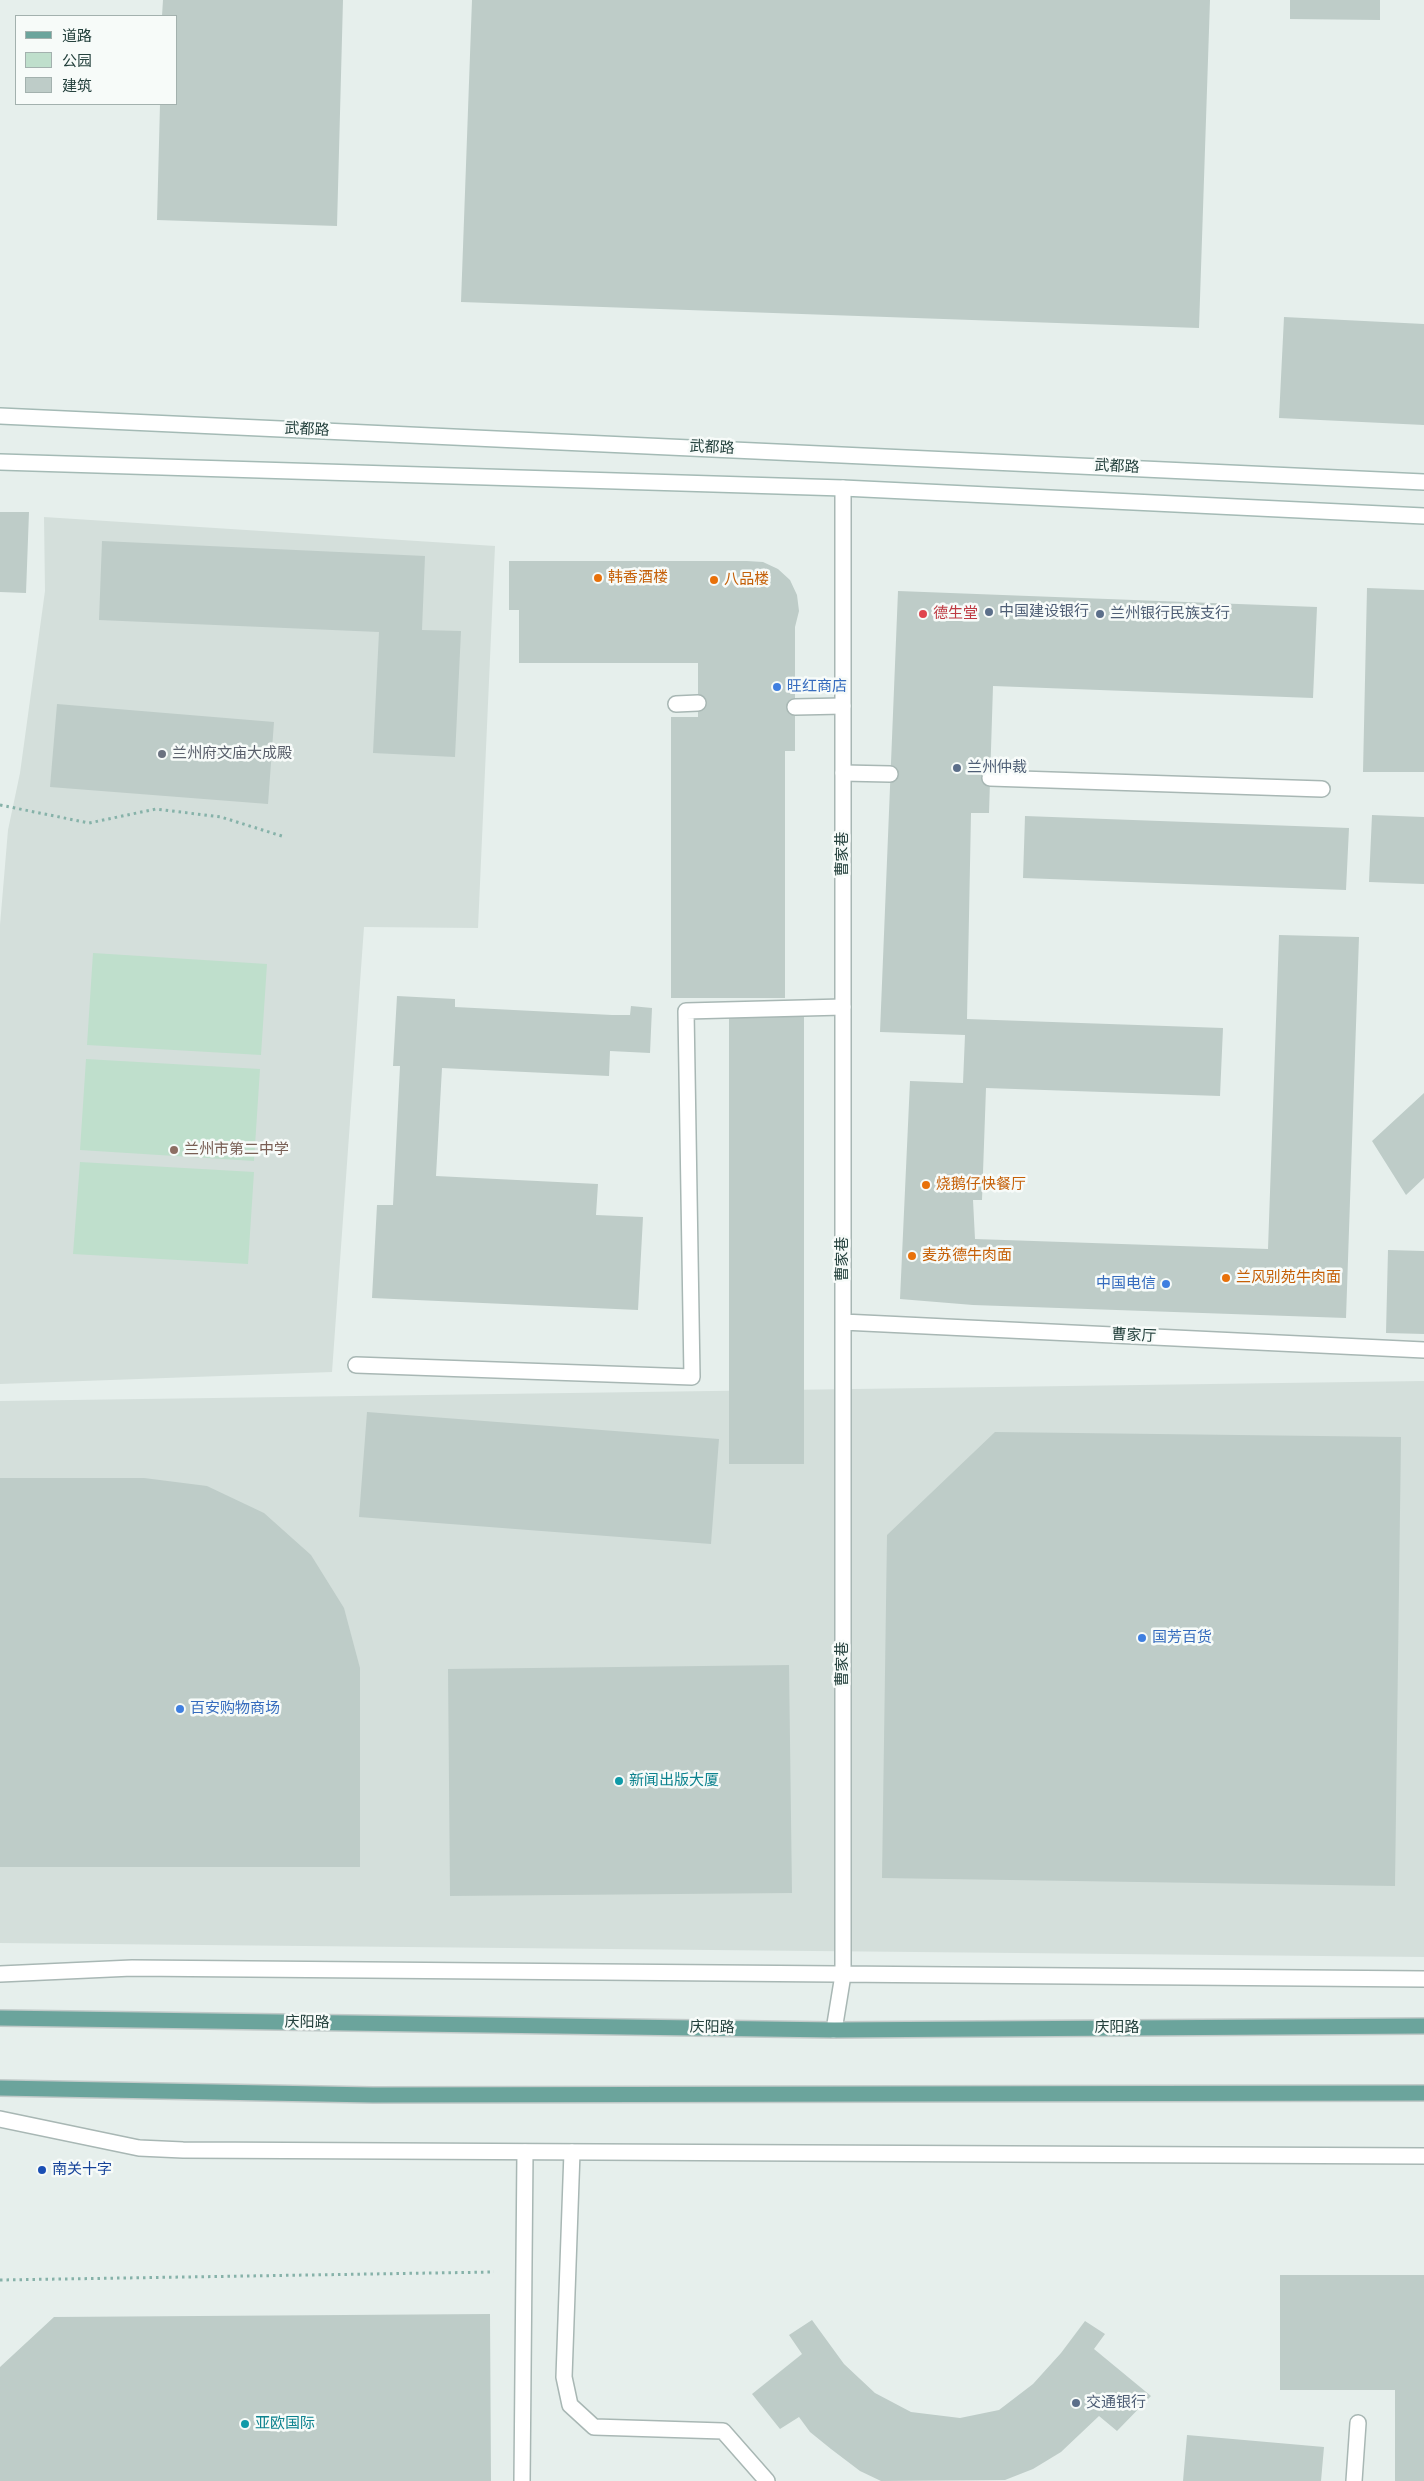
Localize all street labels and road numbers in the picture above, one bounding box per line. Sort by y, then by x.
street label: 武都路 [284,420,330,440]
street label: 武都路 [689,438,735,458]
street label: 武都路 [1094,457,1140,477]
street label: 曹家巷 [834,832,852,876]
street label: 曹家巷 [834,1237,852,1281]
street label: 曹家厅 [1111,1326,1157,1346]
street label: 曹家巷 [834,1642,852,1686]
street label: 庆阳路 [284,2014,330,2032]
street label: 庆阳路 [689,2019,735,2037]
street label: 庆阳路 [1095,2019,1139,2037]

